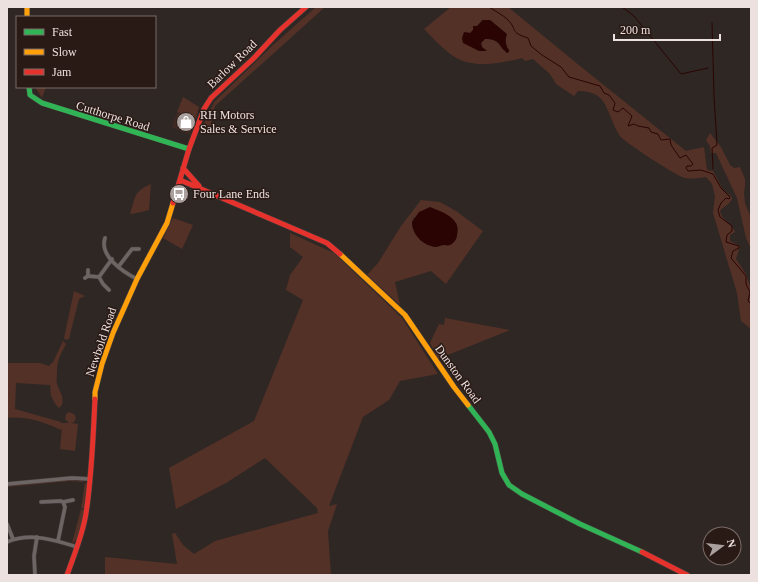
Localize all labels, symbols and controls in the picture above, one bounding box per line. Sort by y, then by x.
legend [16,16,156,88]
scale bar [614,16,720,42]
text: 200 m [620,23,651,37]
text: Fast [52,25,73,39]
street label: Barlow Road [204,37,260,91]
text: Slow [52,45,77,59]
text: Jam [52,65,72,79]
street label: Cutthorpe Road [74,98,152,134]
place label: RH Motors Sales & Service [200,108,277,136]
shop icon: RH Motors Sales & Service [175,111,197,133]
bus stop icon: Four Lane Ends [168,183,190,205]
place label: Four Lane Ends [193,187,270,201]
street label: Newbold Road [83,306,119,378]
street label: Dunston Road [432,342,484,406]
north arrow [702,526,742,566]
text: N [725,538,738,549]

